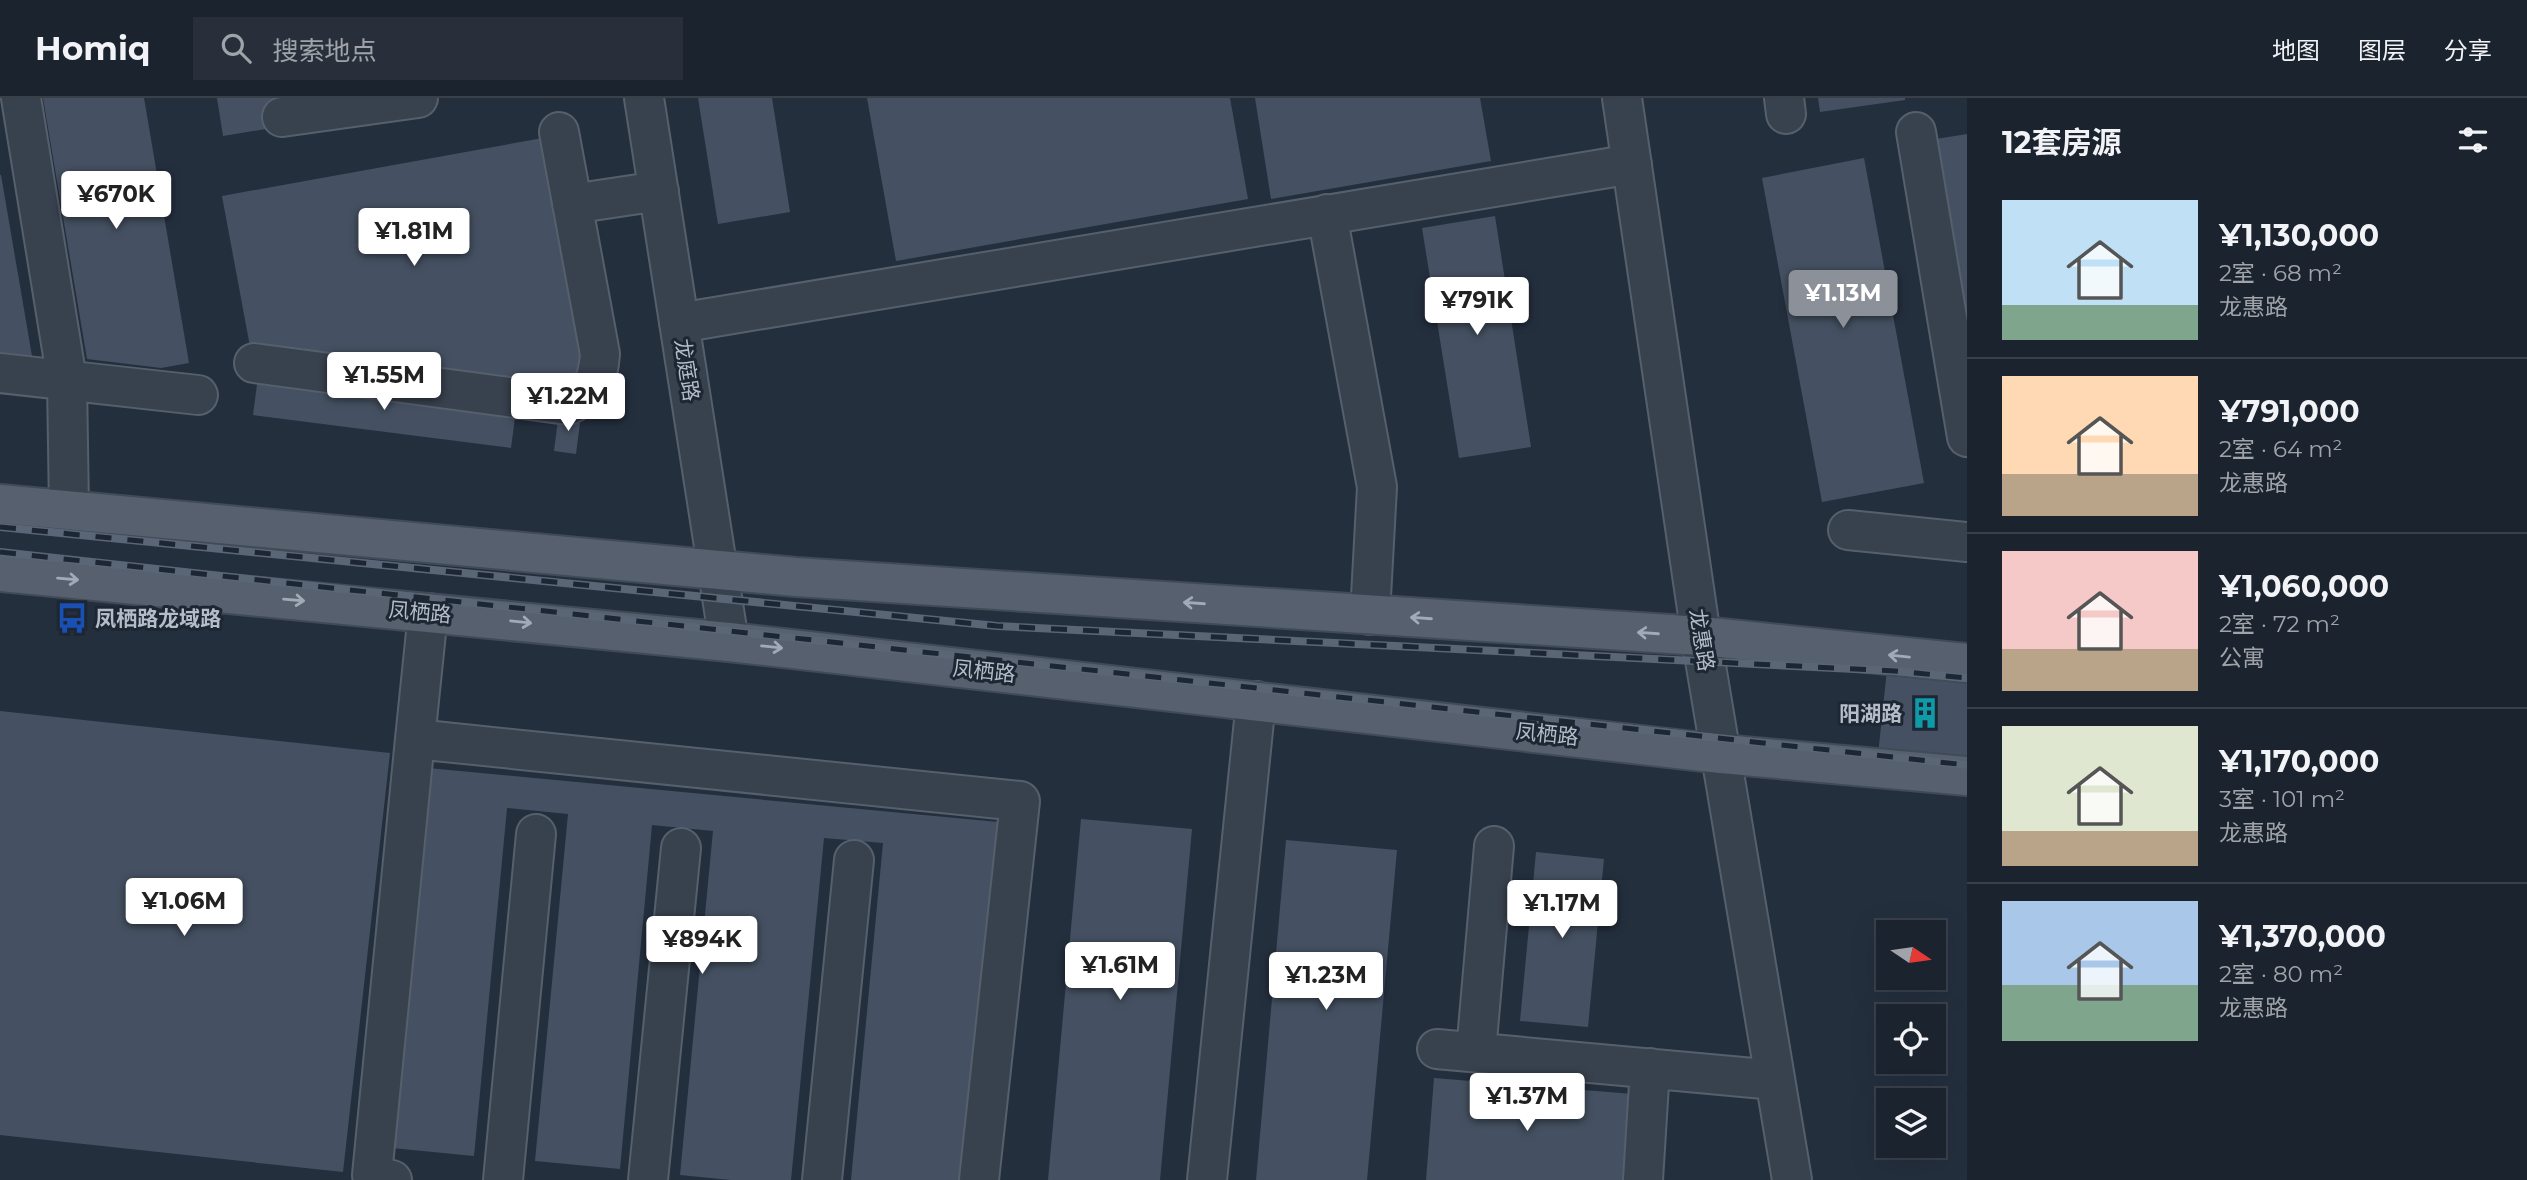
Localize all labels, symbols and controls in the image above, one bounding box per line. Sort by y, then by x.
search box [193,17,683,80]
text: Homiq [35,28,151,68]
icon: search [217,29,255,67]
text: 搜索地点 [273,35,377,67]
text: 地图 [2272,36,2320,65]
text: 图层 [2358,36,2406,65]
text: 分享 [2444,36,2492,65]
icon: filters [2454,121,2492,159]
text: 12套房源 [2002,124,2121,161]
pin: ¥670K [67,172,165,231]
text: ¥670K [77,180,155,208]
pin: ¥1.81M [357,208,471,268]
text: ¥1.81M [374,217,454,245]
text: ¥1,130,000 [2219,217,2379,254]
icon: home [2058,228,2142,312]
text: 2室 · 68 m² [2219,259,2342,287]
pin: ¥1.13M [1786,271,1900,330]
pin: ¥791K [1428,278,1526,337]
text: ¥1.13M [1805,279,1881,307]
text: ¥791K [1441,286,1513,314]
text: 龙惠路 [2219,293,2288,321]
street label: 龙庭路 [670,337,704,403]
pin: ¥1.55M [327,352,441,412]
text: ¥1.55M [343,361,425,389]
pin: ¥1.22M [511,374,625,433]
text: ¥1.22M [527,382,609,410]
text: ¥791,000 [2219,393,2360,430]
icon: home [2058,404,2142,488]
text: 2室 · 64 m² [2219,435,2342,463]
text: 龙惠路 [2219,469,2288,497]
text: ¥1,060,000 [2219,568,2389,605]
one-way arrow [56,572,79,585]
icon: home [2058,579,2142,663]
one-way arrow [283,594,305,607]
one-way arrow [1183,596,1206,609]
street label: 凤栖路 [388,597,452,627]
bus stop icon: 凤栖路龙域路 [55,601,89,635]
place label: 凤栖路龙域路 [95,606,221,631]
street label: 龙惠路 [1685,607,1719,673]
text: 2室 · 72 m² [2219,610,2340,638]
one-way arrow [1410,611,1433,624]
one-way arrow [509,616,532,629]
one-way arrow [1637,626,1660,639]
one-way arrow [760,640,782,653]
text: 公寓 [2219,644,2265,672]
one-way arrow [1888,649,1911,662]
street label: 凤栖路 [951,655,1017,687]
building icon: 阳湖路 [1908,696,1942,730]
place label: 阳湖路 [1839,701,1902,726]
street label: 凤栖路 [1514,718,1580,750]
text: ¥1,170,000 [2219,743,2379,780]
icon: home [2058,754,2142,838]
text: 3室 · 101 m² [2219,785,2345,813]
text: 龙惠路 [2219,819,2288,847]
pin: ¥1.06M [127,878,241,938]
pin: ¥1.17M [1505,880,1619,940]
text: ¥1.06M [142,887,226,915]
text: ¥1.17M [1523,889,1601,917]
pin: ¥894K [653,916,751,976]
text: ¥1,370,000 [2219,918,2386,955]
north arrow [1876,920,1946,990]
map controls [1876,920,1946,1158]
text: ¥894K [662,925,742,953]
icon: home [2058,929,2142,1013]
pin: ¥1.61M [1063,942,1177,1002]
text: ¥1.61M [1081,951,1159,979]
pin: ¥1.23M [1269,953,1383,1012]
text: 2室 · 80 m² [2219,960,2343,988]
text: ¥1.23M [1285,961,1367,989]
text: 龙惠路 [2219,994,2288,1022]
button: locate [1876,1004,1946,1074]
pin: ¥1.37M [1470,1074,1584,1133]
text: ¥1.37M [1486,1082,1568,1110]
button: layers [1876,1088,1946,1158]

